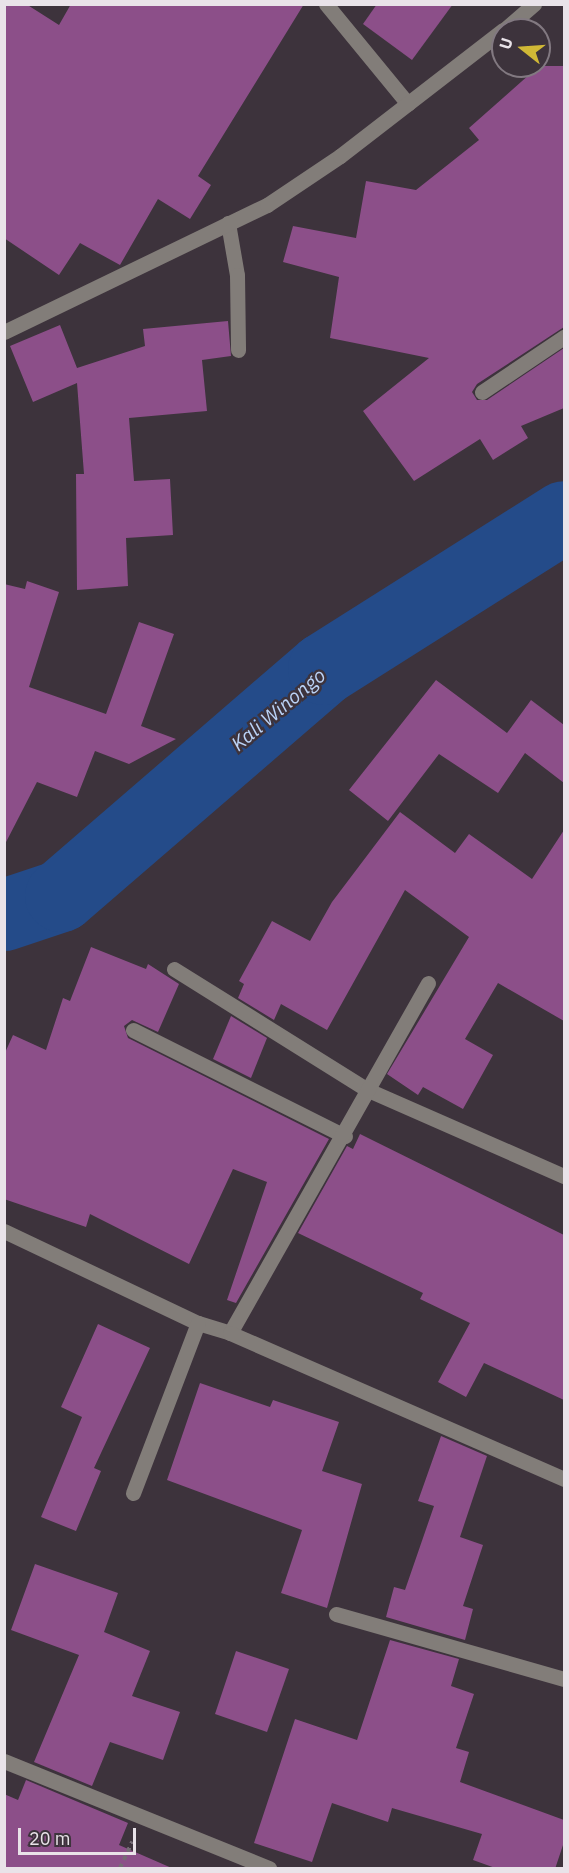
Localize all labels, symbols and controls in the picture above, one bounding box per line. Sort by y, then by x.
north arrow [491,18,551,78]
text: U [495,35,517,52]
water label: Kali Winongo [226,663,330,755]
scale bar [21,1816,140,1854]
text: 20 m [29,1827,71,1850]

